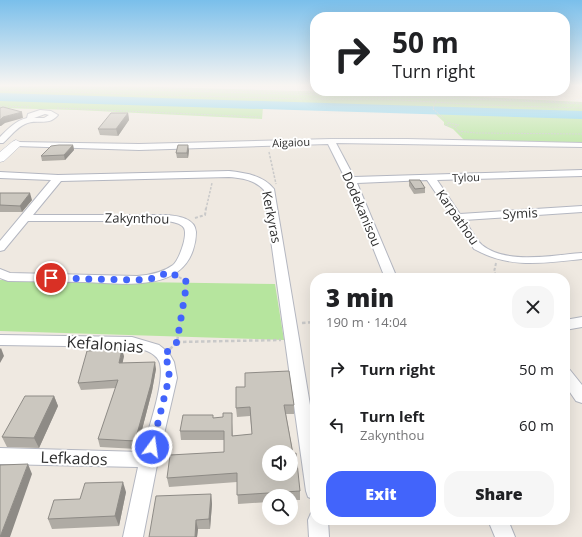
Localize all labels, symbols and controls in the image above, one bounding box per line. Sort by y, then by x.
text: 50 m [392,23,459,61]
icon: right [326,28,378,80]
text: Turn right [392,59,475,83]
street label: Aigaiou [272,134,310,150]
street label: Dodekanisou [338,169,386,249]
street label: Tylou [452,169,480,185]
street label: Karpathou [432,186,484,248]
street label: Kerkyras [258,189,286,245]
street label: Symis [502,203,538,223]
street label: Zakynthou [105,208,169,228]
pin [34,261,68,295]
icon: arrive [40,267,62,289]
text: 3 min [326,281,394,314]
button: close [512,286,554,328]
text: 190 m · 14:04 [326,313,407,331]
street label: Kefalonias [66,330,144,358]
icon: right [326,358,348,380]
text: Turn right [360,359,435,379]
text: 50 m [519,359,554,379]
text: Turn left [360,406,425,426]
icon: left [326,414,348,436]
text: 60 m [519,415,554,435]
position arrow [131,426,173,468]
text: Zakynthou [360,426,424,444]
map controls [262,445,298,525]
button: sound [262,445,298,481]
street label: Lefkados [40,446,108,470]
button: Exit [326,471,436,517]
button: Share [444,471,554,517]
button: search [262,489,298,525]

